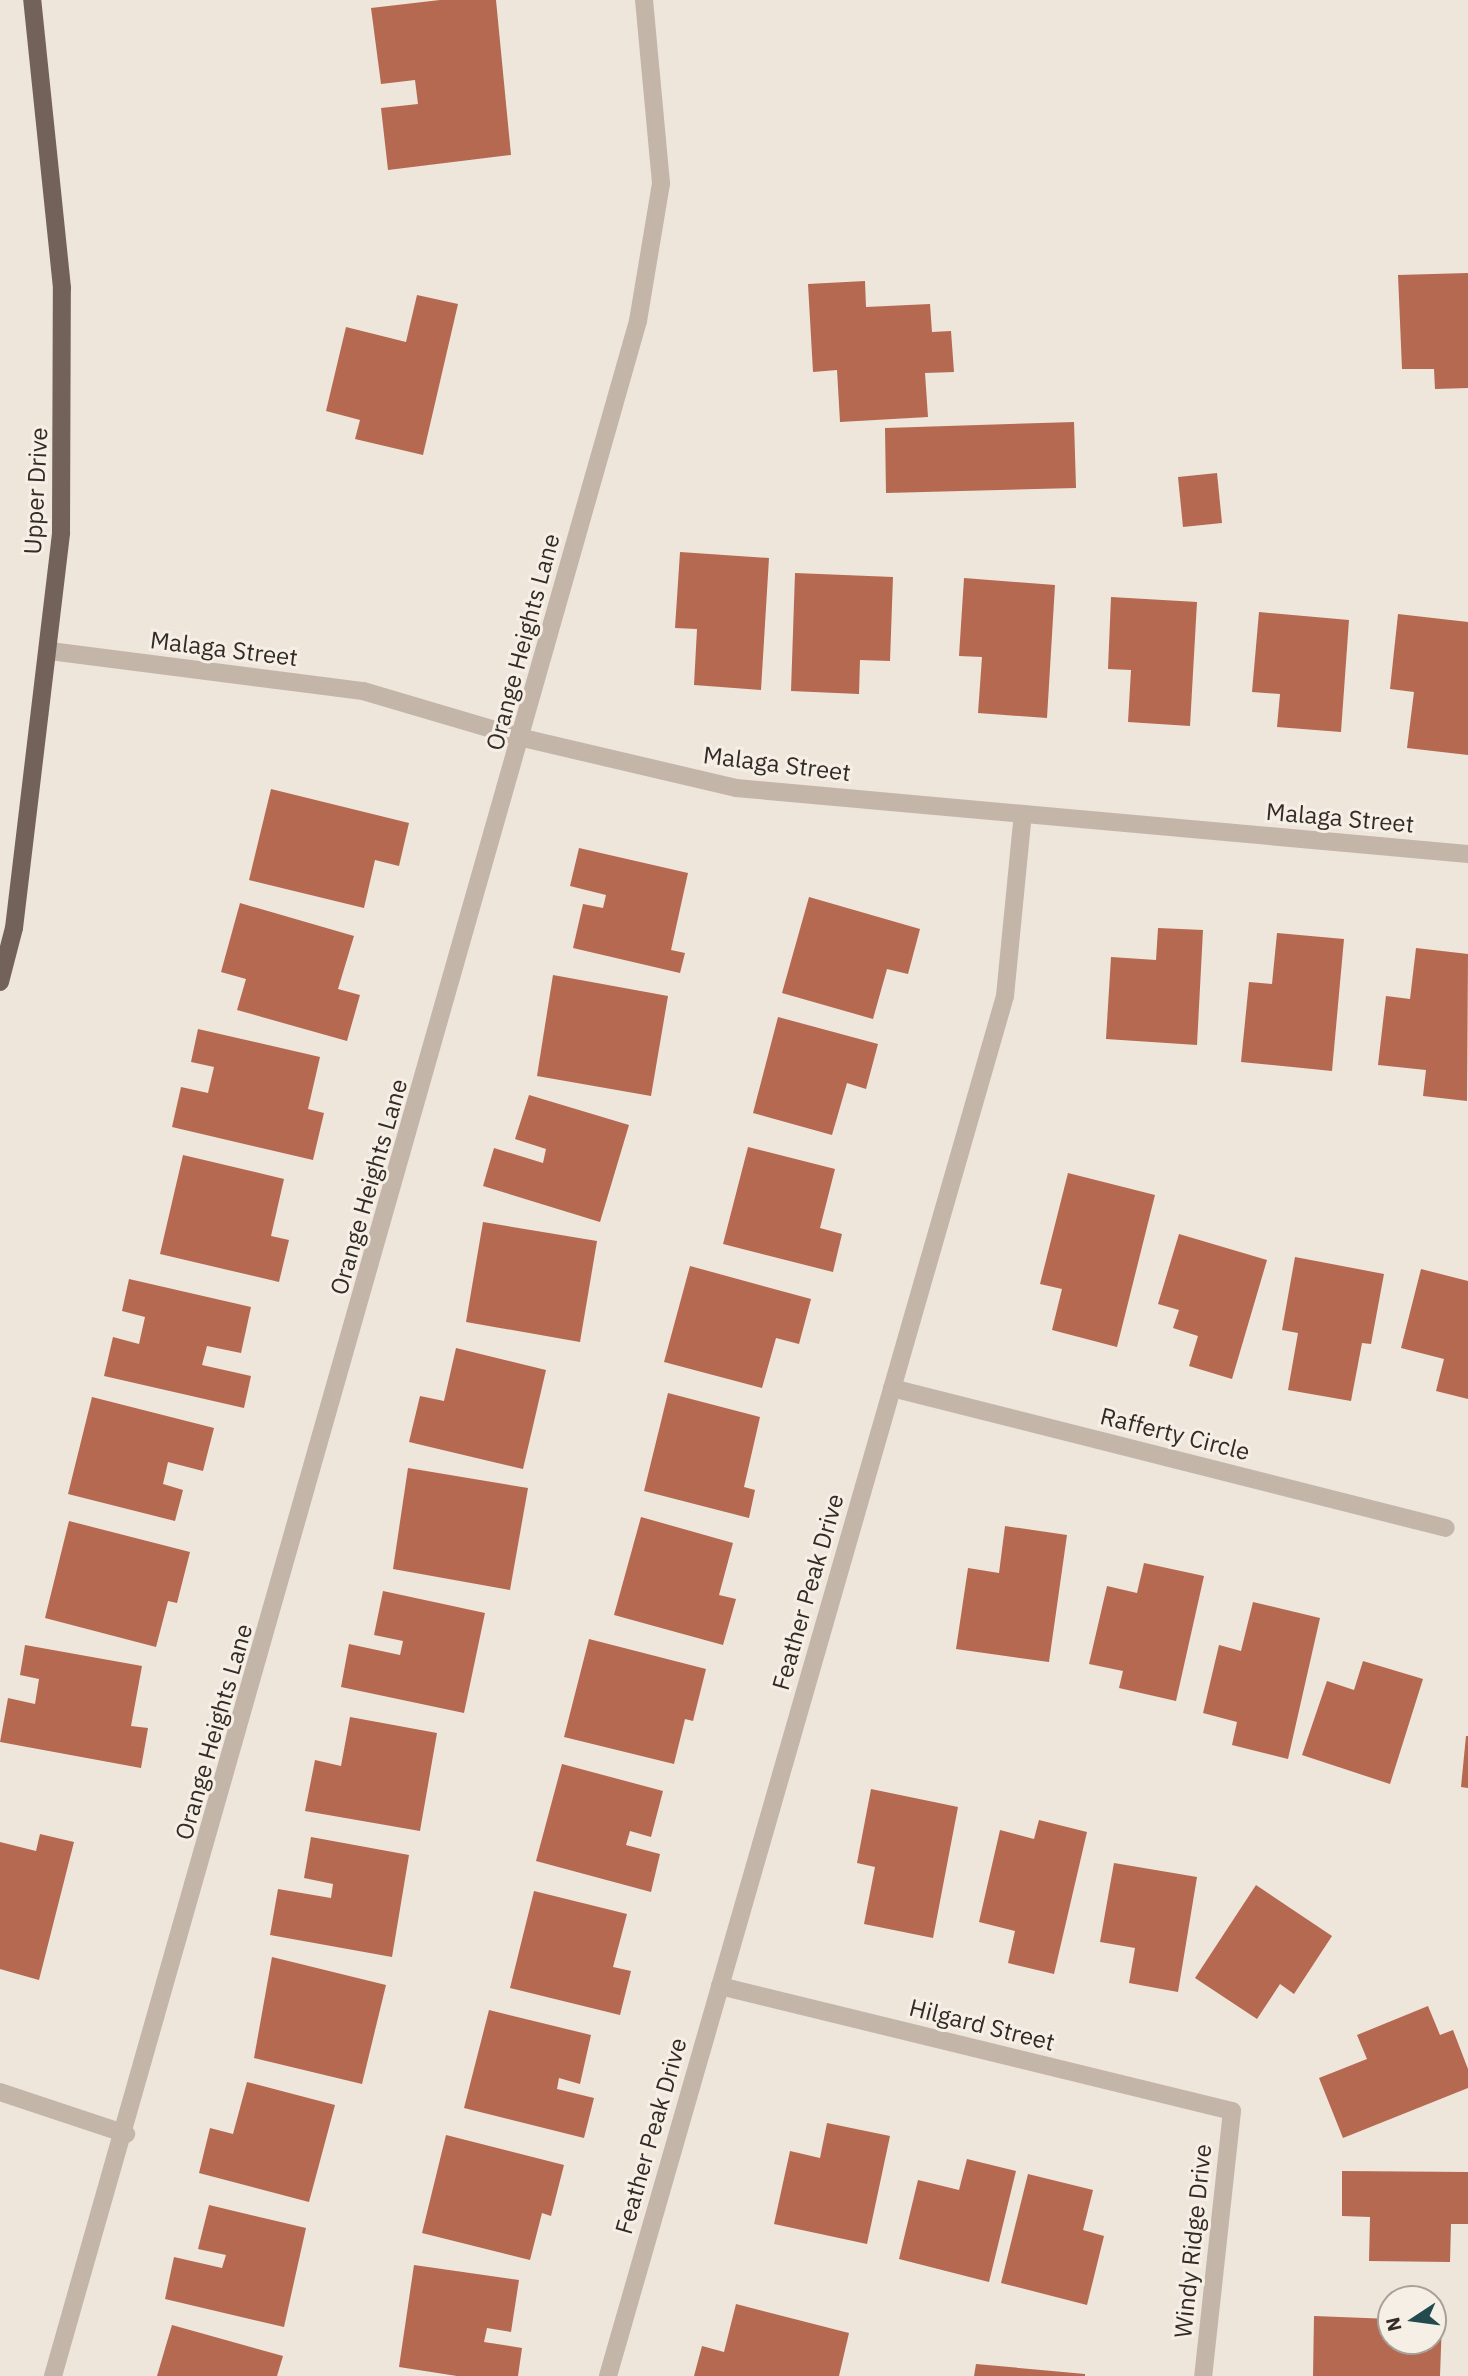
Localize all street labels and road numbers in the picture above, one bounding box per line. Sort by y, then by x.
street label: Upper Drive [18,427,54,555]
street label: Orange Heights Lane [480,530,566,754]
street label: Malaga Street [149,626,299,672]
street label: Malaga Street [702,741,852,787]
street label: Malaga Street [1265,797,1415,839]
street label: Orange Heights Lane [324,1076,414,1298]
street label: Rafferty Circle [1097,1402,1253,1466]
street label: Feather Peak Drive [766,1491,850,1693]
street label: Orange Heights Lane [169,1621,259,1843]
street label: Hilgard Street [906,1993,1058,2057]
street label: Feather Peak Drive [609,2035,693,2237]
street label: Windy Ridge Drive [1168,2143,1218,2339]

